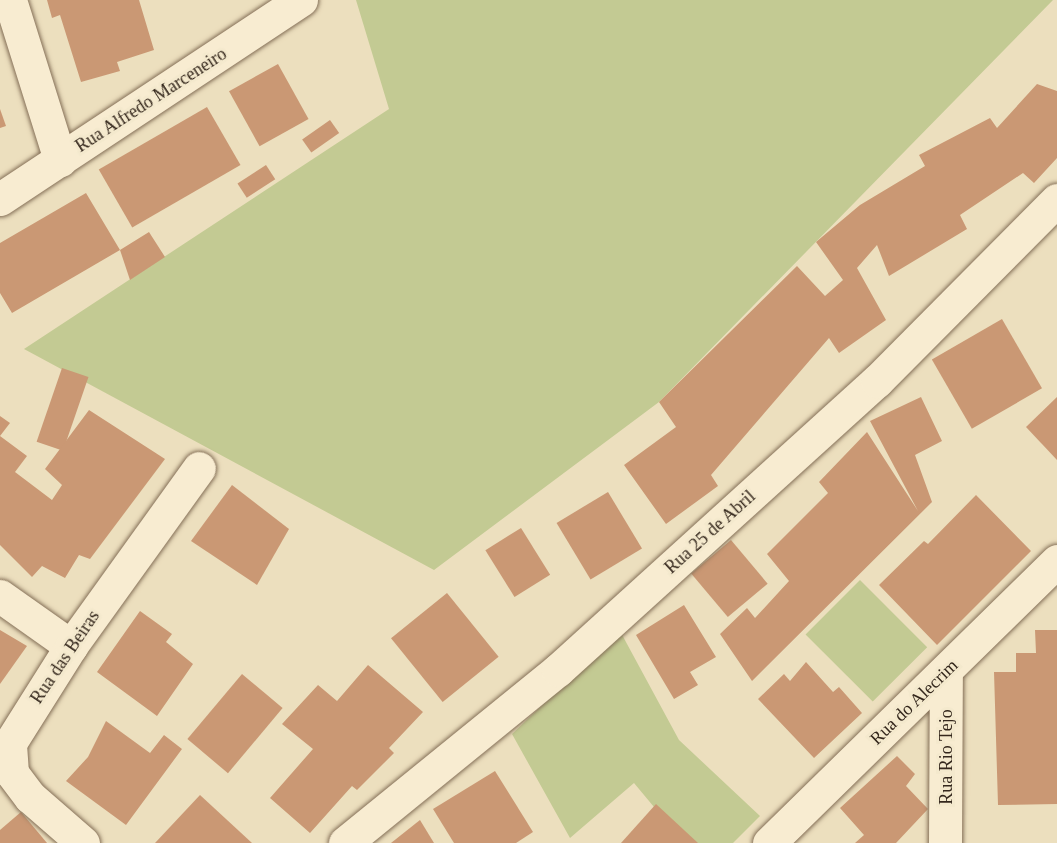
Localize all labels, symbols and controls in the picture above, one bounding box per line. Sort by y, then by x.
street label: Rua Alfredo Marceneiro [71,43,231,157]
street label: Rua 25 de Abril [660,485,760,579]
street label: Rua das Beiras [26,606,104,708]
street label: Rua do Alecrim [865,654,963,750]
street label: Rua Rio Tejo [935,709,957,805]

